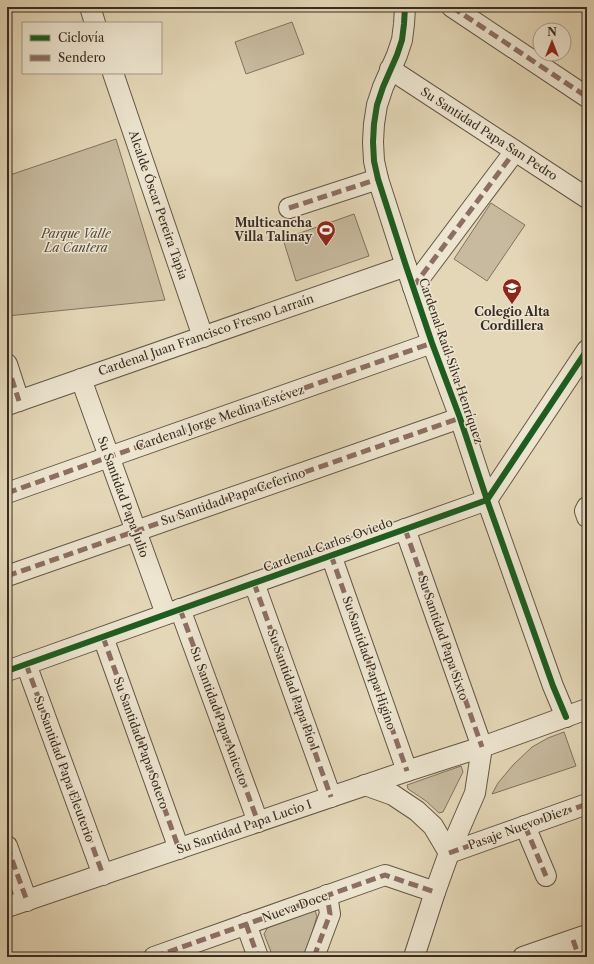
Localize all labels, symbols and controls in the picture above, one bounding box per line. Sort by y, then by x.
legend [22,22,162,74]
north arrow [532,22,572,62]
text: N [547,25,557,39]
text: Ciclovía [58,30,105,45]
text: Sendero [58,50,106,65]
street label: Su Santidad Papa San Pedro [418,84,560,183]
street label: Alcalde Óscar Pereira Tapia [126,127,192,282]
place label: Multicancha Villa Talinay [234,215,313,244]
sports icon: Multicancha Villa Talinay [315,219,337,247]
park label: Parque Valle La Cantera [40,226,112,255]
street label: Cardenal Raúl Silva Henríquez [416,276,487,446]
school or university icon: Colegio Alta Cordillera [501,277,523,305]
street label: Cardenal Juan Francisco Fresno Larraín [96,290,316,379]
place label: Colegio Alta Cordillera [474,304,551,333]
street label: Cardenal Jorge Medina Estévez [134,382,306,453]
street label: Su Santidad Papa Julio [95,434,152,559]
street label: Su Santidad Papa Ceferino [159,465,307,528]
street label: Cardenal Carlos Oviedo [261,514,395,575]
street label: Su Santidad Papa Sixto [415,573,472,702]
street label: Su Santidad Papa Higino [340,594,399,732]
street label: Su Santidad Papa Pío I [264,627,322,753]
street label: Su Santidad Papa Aniceto [187,645,251,787]
street label: Su Santidad Papa Sotero [111,675,172,811]
street label: Su Santidad Papa Eleuterio [31,694,98,844]
street label: Su Santidad Papa Lucio I [174,796,313,857]
street label: Pasaje Nuevo Diez [466,802,570,853]
street label: Nueva Doce [260,888,330,925]

